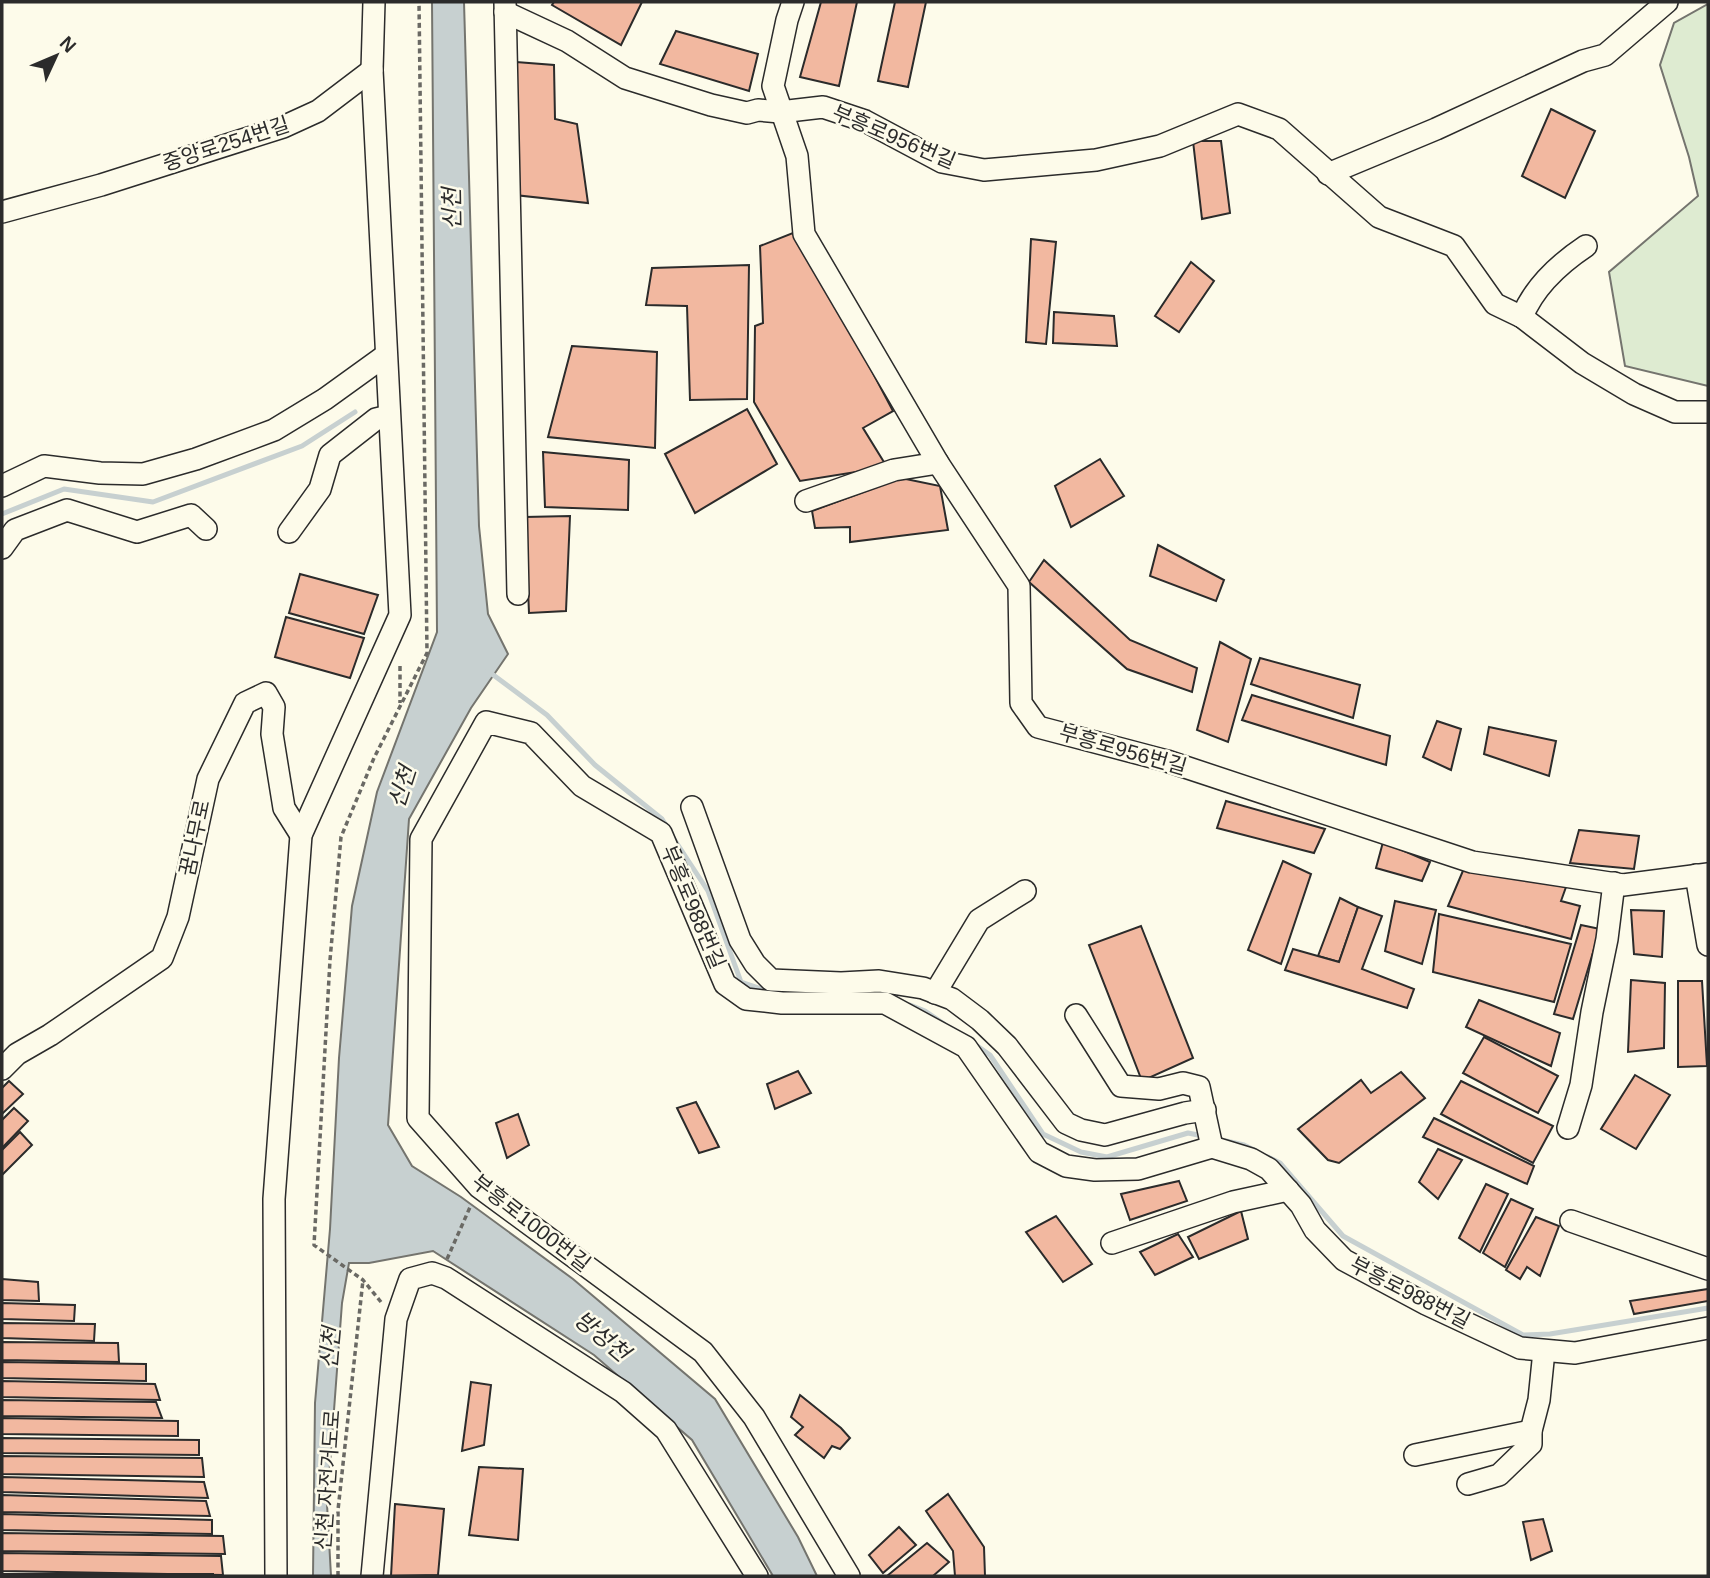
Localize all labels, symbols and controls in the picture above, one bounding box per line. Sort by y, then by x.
north arrow [21,21,91,91]
text: N [56,32,80,57]
street label: 부흥로956번길 [829,100,959,173]
street label: 중앙로254번길 [160,112,292,175]
water label: 신천 [439,185,465,230]
street label: 부흥로956번길 [1057,720,1190,779]
water label: 신천 [383,760,422,811]
street label: 꿈나무로 [175,798,214,878]
street label: 부흥로988번길 [657,842,730,972]
street label: 부흥로1000번길 [468,1169,595,1276]
street label: 부흥로988번길 [1346,1252,1474,1333]
water label: 방성천 [569,1306,637,1368]
water label: 신천 [315,1323,345,1370]
street label: 신천 자전거도로 [311,1409,344,1551]

